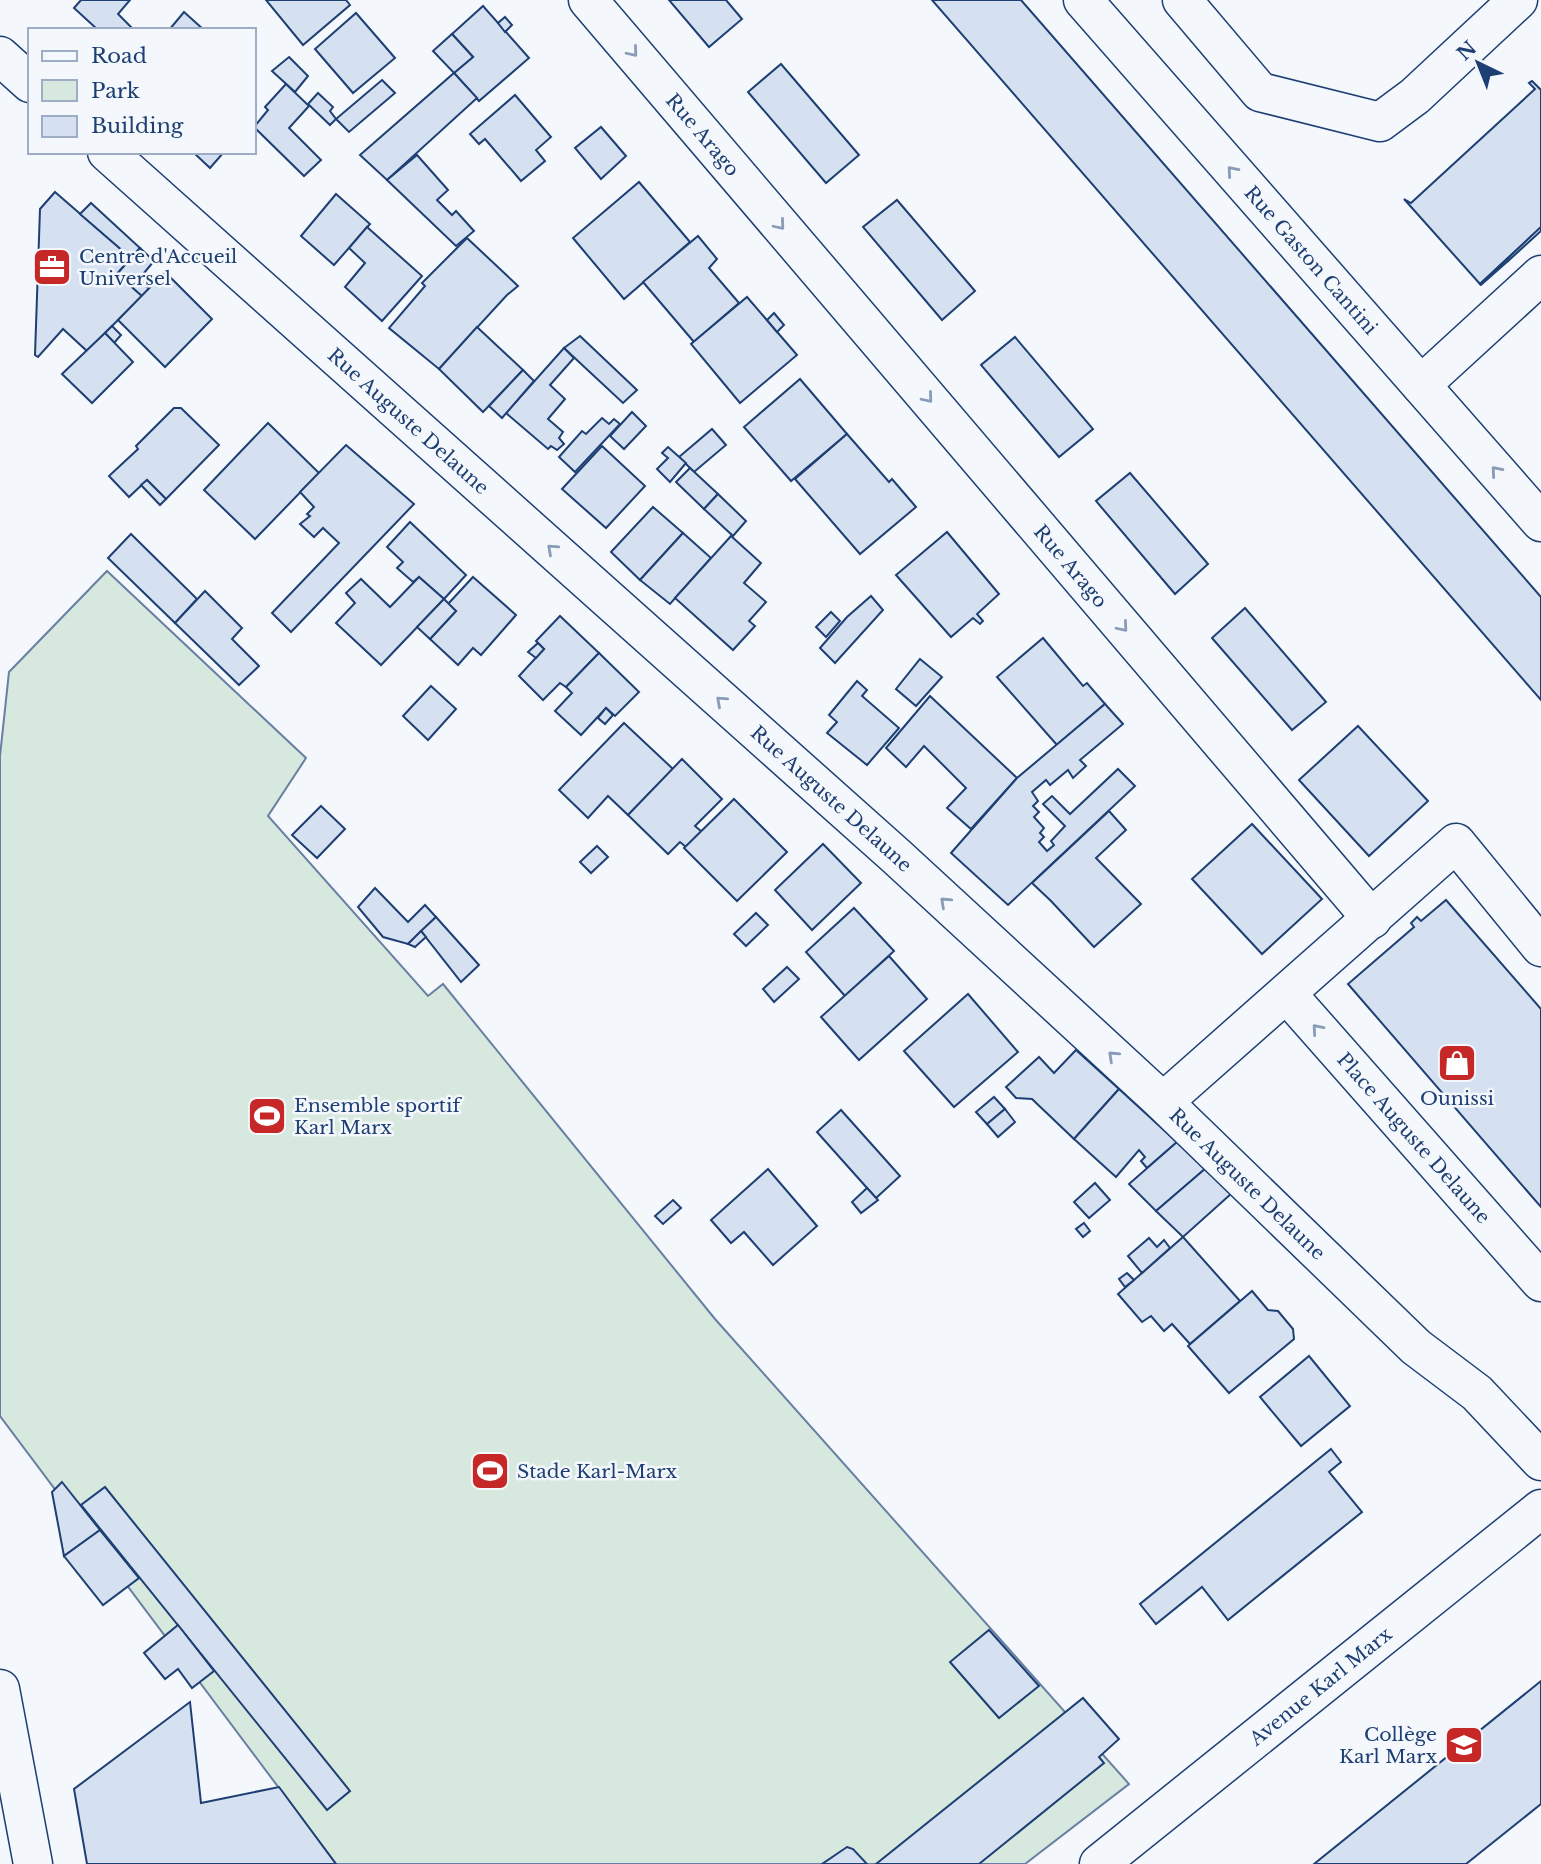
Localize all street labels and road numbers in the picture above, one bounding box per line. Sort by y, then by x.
street label: Rue Arago [661,89,744,181]
street label: Rue Gaston Cantini [1239,181,1382,340]
street label: Rue Auguste Delaune [323,344,493,499]
street label: Rue Arago [1029,520,1112,612]
street label: Rue Auguste Delaune [746,721,916,877]
street label: Place Auguste Delaune [1332,1048,1495,1228]
street label: Rue Auguste Delaune [1164,1104,1330,1265]
street label: Avenue Karl Marx [1244,1622,1397,1751]

